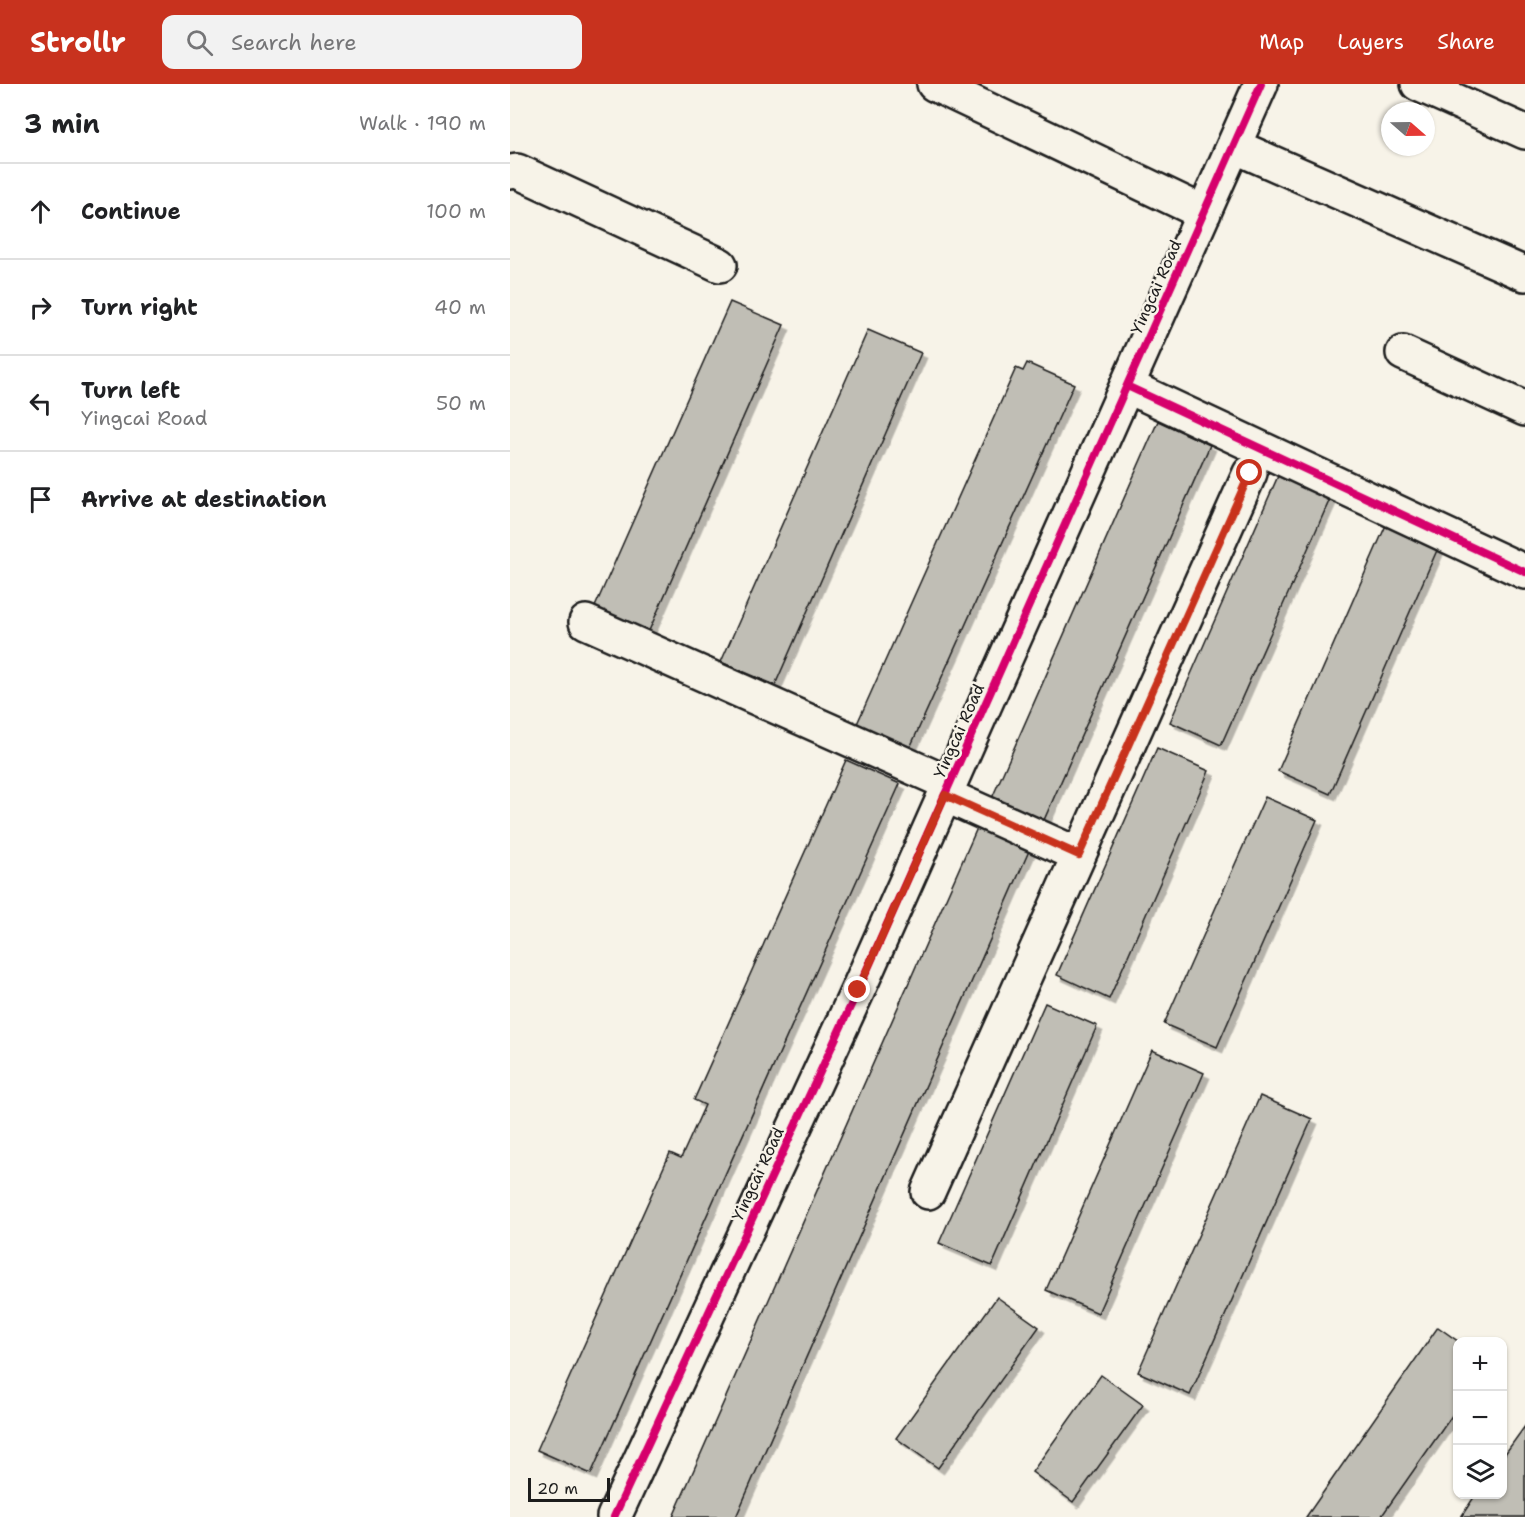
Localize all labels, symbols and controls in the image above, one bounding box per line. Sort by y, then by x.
search box [162,15,582,69]
text: Strollr [30,23,126,61]
icon: search [183,26,216,59]
text: Search here [231,28,357,57]
text: Map [1259,28,1304,56]
text: Layers [1337,28,1404,56]
text: Share [1437,28,1495,56]
north arrow [1381,102,1435,156]
text: 3 min [24,106,100,141]
text: Walk · 190 m [359,110,486,136]
icon: ahead [24,195,57,228]
text: Continue [81,197,181,226]
text: 100 m [426,198,486,224]
street label: Yingcai Road [1126,236,1186,338]
icon: right [24,291,57,324]
text: Turn right [81,293,198,322]
text: 40 m [434,294,486,320]
text: Turn left [81,376,180,405]
icon: left [24,387,57,420]
text: 50 m [436,390,486,416]
text: Yingcai Road [81,405,208,431]
route start [1236,459,1262,485]
icon: arrive [24,483,57,516]
text: Arrive at destination [81,485,327,514]
street label: Yingcai Road [929,680,989,782]
route end [844,976,870,1002]
street label: Yingcai Road [727,1124,789,1224]
map controls [1453,1337,1507,1499]
button: + [1453,1337,1507,1391]
button: − [1453,1391,1507,1445]
button: layers [1453,1445,1507,1499]
scale bar [528,1475,610,1502]
text: 20 m [537,1478,578,1499]

